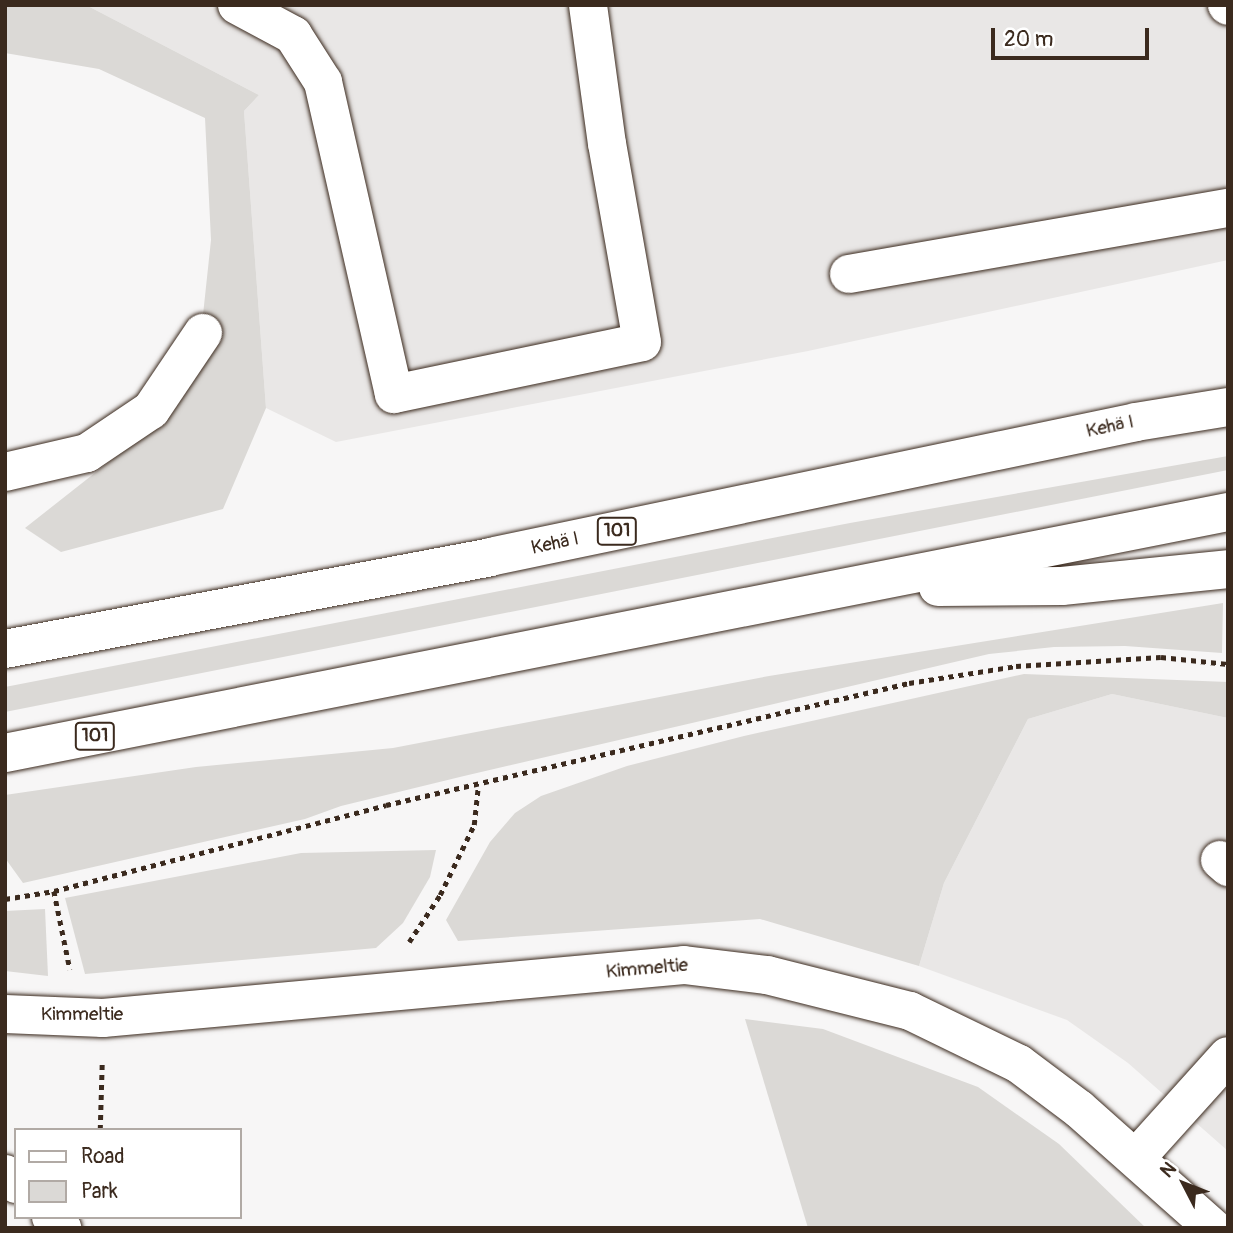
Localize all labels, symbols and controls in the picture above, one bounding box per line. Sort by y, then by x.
scale bar [995,14,1152,58]
text: 20 m [1004,26,1053,53]
street label: Kehä I [1084,411,1136,443]
road number: 101 [596,516,638,546]
street label: Kehä I [529,528,581,560]
road number: 101 [74,722,116,750]
street label: Kimmeltie [605,954,689,984]
street label: Kimmeltie [41,1004,123,1026]
legend [14,1128,242,1219]
text: Road [81,1143,125,1170]
north arrow [1149,1149,1219,1219]
text: N [1155,1157,1182,1183]
text: Park [81,1178,118,1205]

